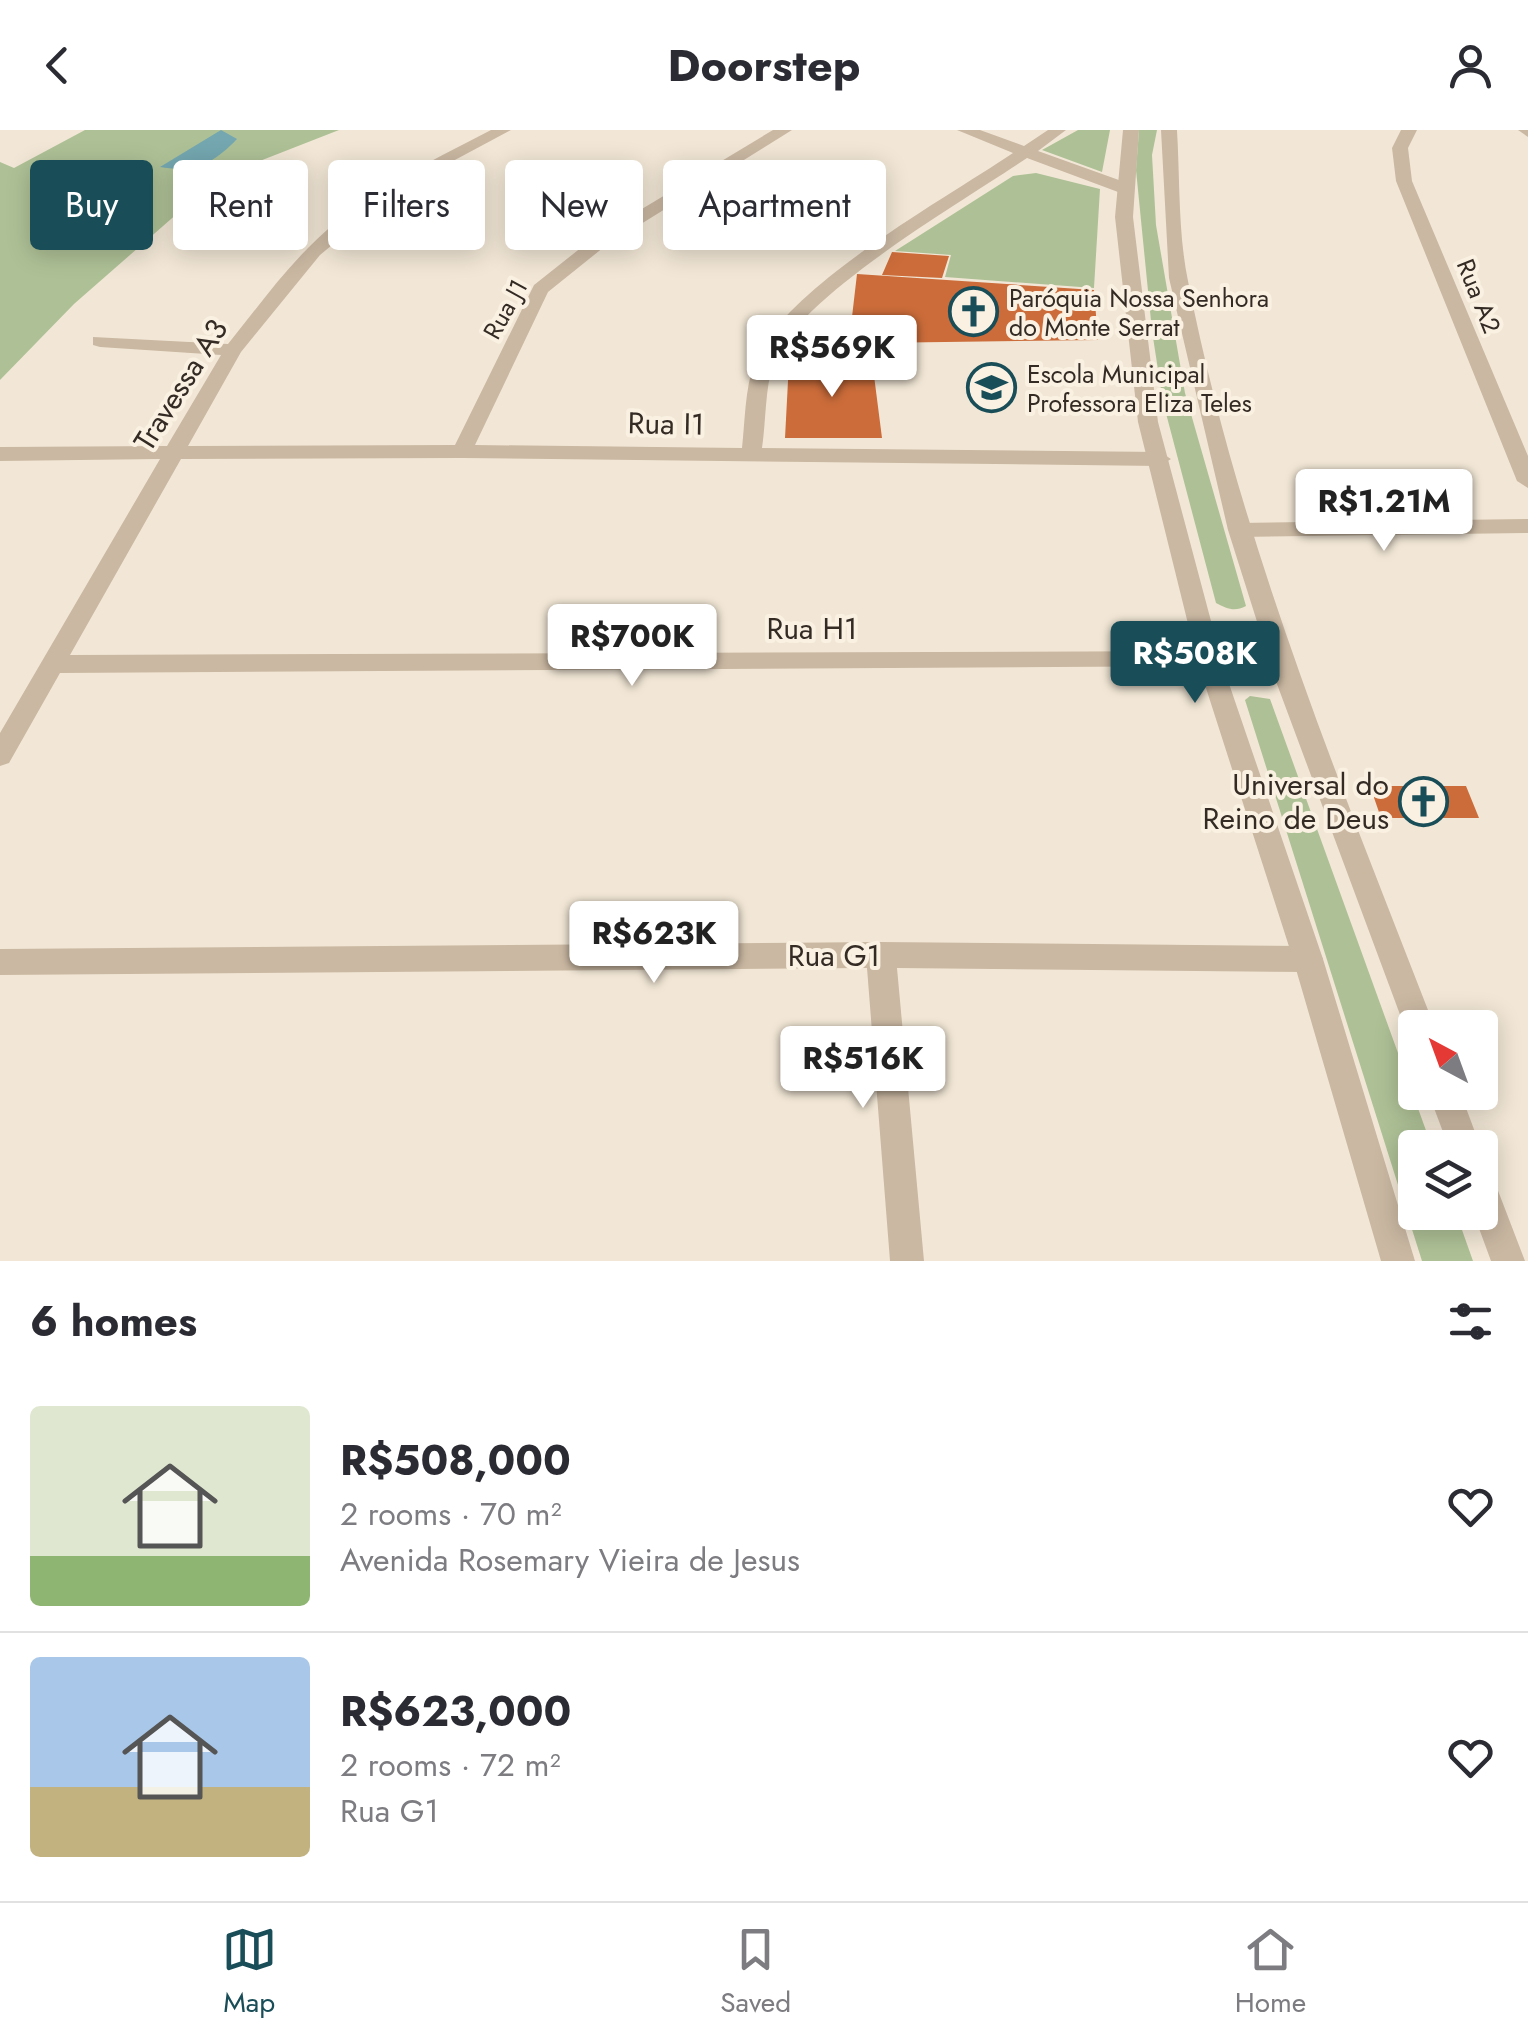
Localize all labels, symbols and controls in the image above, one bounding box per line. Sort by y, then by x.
text: Doorstep [668,33,860,98]
icon: back [30,38,85,93]
icon: person [1443,38,1498,93]
chip: Buy [30,160,153,250]
chip: Rent [173,160,308,250]
chip: Filters [328,160,485,250]
chip: New [505,160,643,250]
chip: Apartment [663,160,886,250]
street label: Rua A2 [1448,253,1510,339]
street label: Rua J1 [474,272,536,346]
place label: Paróquia Nossa Senhora do Monte Serrat [1009,280,1269,345]
church icon: Paróquia Nossa Senhora do Monte Serrat [948,286,1000,338]
street label: Travessa A3 [123,311,238,459]
pin: R$569K [751,315,913,400]
text: R$569K [769,324,895,370]
place label: Escola Municipal Professora Eliza Teles [1027,356,1252,421]
school or university icon: Escola Municipal Professora Eliza Teles [966,362,1018,414]
street label: Rua I1 [627,401,705,446]
pin: R$1.21M [1292,469,1476,554]
text: R$1.21M [1318,478,1451,524]
pin: R$700K [551,604,713,689]
street label: Rua H1 [767,607,857,650]
text: R$700K [570,613,694,659]
pin: R$508K [1114,621,1276,706]
text: R$508K [1133,630,1257,676]
place label: Universal do Reino de Deus [1203,763,1389,840]
church icon: Universal do Reino de Deus [1398,776,1450,828]
pin: R$623K [573,901,735,986]
text: R$623K [591,910,717,956]
street label: Rua G1 [788,934,880,977]
north arrow [1398,1010,1498,1110]
map controls [1398,1010,1498,1230]
pin: R$516K [782,1026,944,1111]
text: R$516K [802,1035,924,1081]
button: layers [1398,1130,1498,1230]
text: 6 homes [30,1291,197,1352]
icon: filters [1443,1294,1498,1349]
text: R$508,000 [340,1430,571,1491]
icon: home [110,1446,230,1566]
icon: heart [1443,1479,1498,1534]
text: 2 rooms · 70 m² [340,1491,562,1537]
text: Avenida Rosemary Vieira de Jesus [340,1537,800,1583]
text: R$623,000 [340,1681,571,1742]
icon: home [110,1697,230,1817]
icon: heart [1443,1730,1498,1785]
text: 2 rooms · 72 m² [340,1742,561,1788]
text: Rua G1 [340,1788,439,1834]
tab: Map [222,1922,277,2023]
tab: Saved [720,1922,791,2023]
tab: Home [1235,1922,1306,2023]

